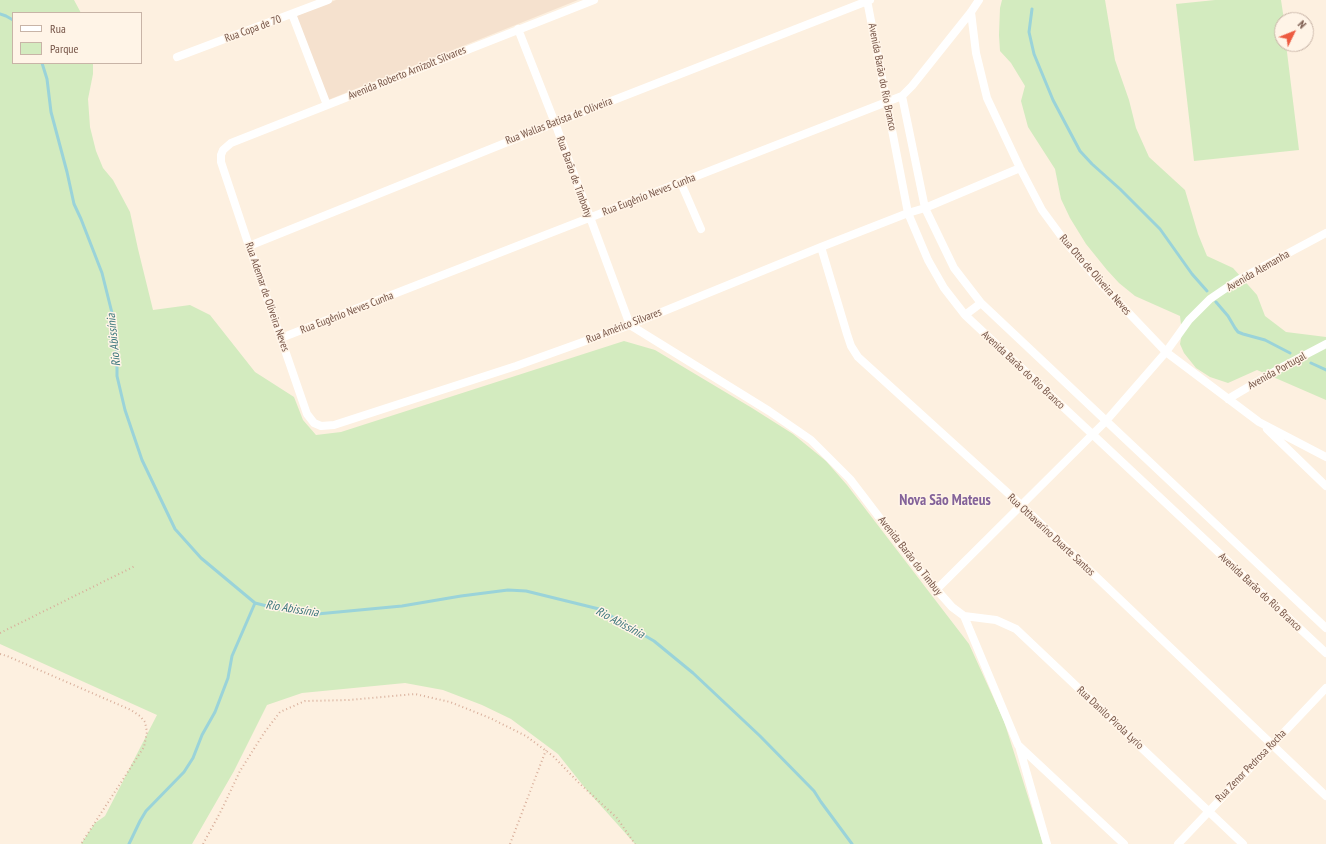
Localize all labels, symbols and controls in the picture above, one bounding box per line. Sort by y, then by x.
legend [12,12,142,64]
north arrow [1274,12,1314,52]
street label: Rua Copa de 70 [223,13,283,45]
text: N [1295,18,1309,31]
text: Rua [50,21,66,36]
street label: Avenida Barão do Rio Branco [865,22,899,132]
text: Parque [50,41,79,56]
street label: Avenida Roberto Arnizolt Silvares [346,43,468,103]
street label: Rua Wallas Batista de Oliveira [504,95,614,147]
street label: Rua Barão de Timbohy [553,135,595,219]
street label: Rua Eugênio Neves Cunha [601,171,697,219]
street label: Rua Otto de Oliveira Neves [1056,232,1134,318]
street label: Rua Ademar de Oliveira Neves [242,241,292,353]
street label: Avenida Alemanha [1224,248,1292,294]
street label: Rua Eugênio Neves Cunha [299,289,395,337]
street label: Rua Américo Silvares [585,306,663,346]
water label: Rio Abissínia [104,313,124,367]
street label: Avenida Barão do Rio Branco [979,328,1067,412]
street label: Avenida Portugal [1246,350,1308,392]
street label: Rua Othavarino Duarte Santos [1005,491,1097,579]
district label: Nova São Mateus [899,492,991,510]
street label: Avenida Barão do Timbuy [875,514,945,598]
street label: Avenida Barão do Rio Branco [1216,550,1304,634]
water label: Rio Abissínia [265,598,319,620]
water label: Rio Abissínia [593,604,647,642]
street label: Rua Danilo Pirola Lyrio [1074,684,1146,752]
street label: Rua Zenor Pedrosa Rocha [1213,727,1289,805]

